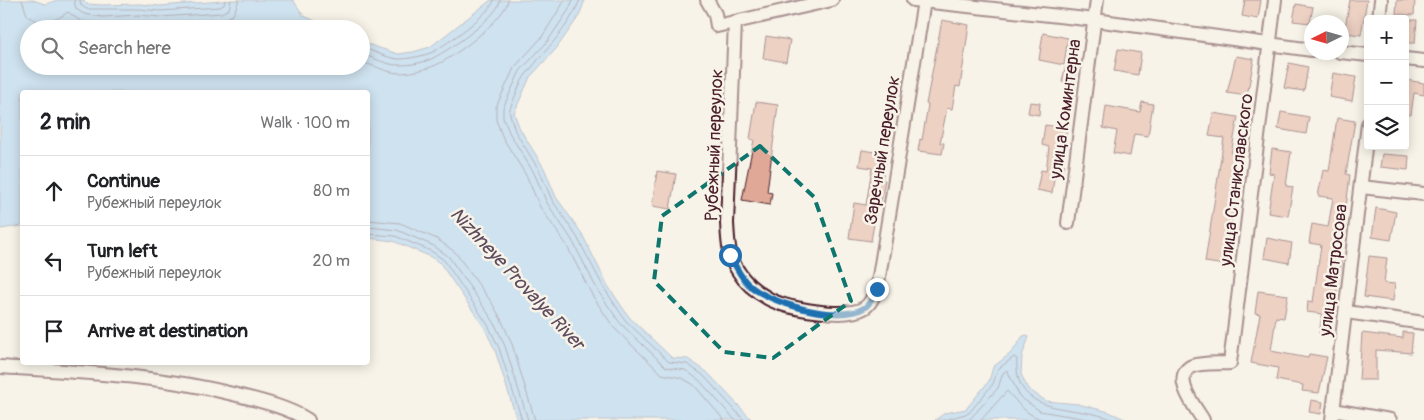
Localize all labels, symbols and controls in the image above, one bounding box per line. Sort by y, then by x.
north arrow [1304,15,1349,60]
map controls [1364,15,1409,150]
button: + [1364,15,1409,60]
search box [20,20,370,75]
icon: search [38,34,66,62]
text: Search here [78,36,171,60]
street label: улица Коминтерна [1044,37,1087,182]
button: − [1364,60,1409,105]
street label: Рубежный переулок [700,69,729,221]
street label: Заречный переулок [859,74,906,226]
street label: улица Станиславского [1214,92,1259,269]
button: layers [1364,105,1409,150]
text: 2 min [40,109,90,136]
text: Walk · 100 m [261,113,350,133]
text: Continue [87,169,160,193]
icon: ahead [40,177,68,205]
text: 80 m [313,181,350,201]
text: Рубежный переулок [87,193,222,213]
water label: Nizhneye Provalye River [445,202,591,357]
street label: улица Матросова [1314,203,1353,339]
text: Turn left [87,239,157,263]
route start [719,244,742,267]
icon: left [40,247,68,275]
text: 20 m [312,251,350,271]
text: Рубежный переулок [87,263,222,283]
route end [866,278,889,301]
icon: arrive [40,317,68,345]
text: Arrive at destination [87,319,248,343]

